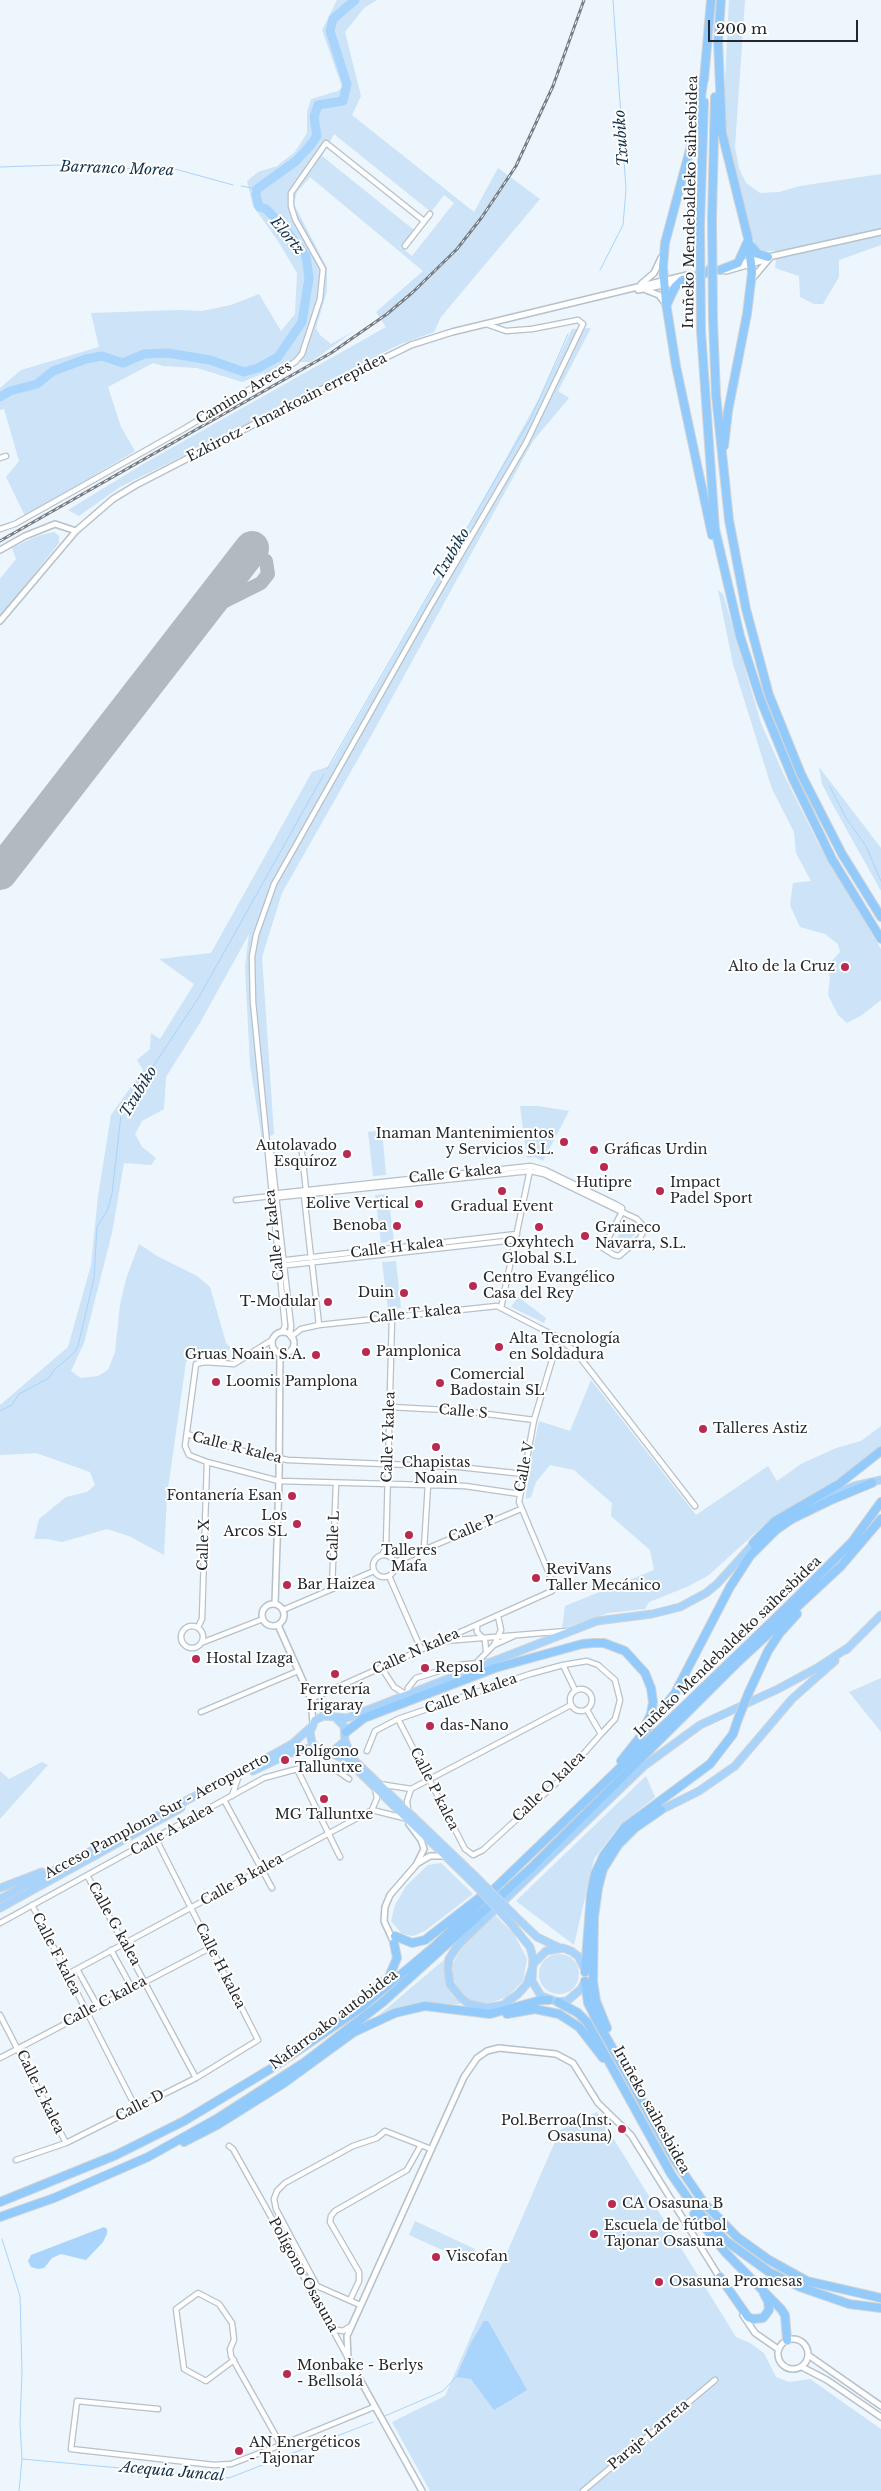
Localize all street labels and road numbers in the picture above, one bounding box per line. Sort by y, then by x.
street label: Iruñeko Mendebaldeko saihesbidea [680,75,702,329]
street label: Ezkirotz - Imarkoain errepidea [184,350,390,466]
street label: Camino Areces [193,358,295,428]
street label: Calle G kalea [408,1161,502,1187]
street label: Calle Z kalea [262,1189,288,1281]
street label: Calle H kalea [349,1234,445,1262]
street label: Calle T kalea [368,1301,462,1327]
street label: Calle Y kalea [379,1391,399,1483]
street label: Calle S [438,1401,488,1423]
street label: Calle R kalea [190,1429,284,1467]
street label: Calle V [512,1440,538,1494]
street label: Calle L [325,1511,343,1561]
street label: Calle P [446,1512,498,1546]
street label: Calle X [195,1519,213,1571]
street label: Iruñeko Mendebaldeko saihesbidea [631,1553,825,1741]
street label: Calle N kalea [370,1625,462,1679]
street label: Calle M kalea [423,1670,519,1718]
street label: Calle P kalea [406,1745,462,1833]
street label: Calle O kalea [509,1748,589,1826]
street label: Acceso Pamplona Sur - Aeropuerto [42,1749,272,1883]
street label: Calle A kalea [128,1800,216,1860]
street label: Calle B kalea [198,1850,286,1910]
street label: Calle G kalea [84,1879,144,1969]
street label: Calle F kalea [28,1910,84,1998]
street label: Calle H kalea [191,1920,249,2012]
street label: Nafarroako autobidea [267,1966,401,2074]
street label: Calle C kalea [60,1973,150,2031]
street label: Iruñeko saihesbidea [609,2043,693,2177]
street label: Calle E kalea [13,2047,67,2137]
street label: Calle D [113,2087,167,2125]
street label: Polígono Osasuna [265,2215,341,2335]
street label: Paraje Larreta [605,2396,693,2474]

